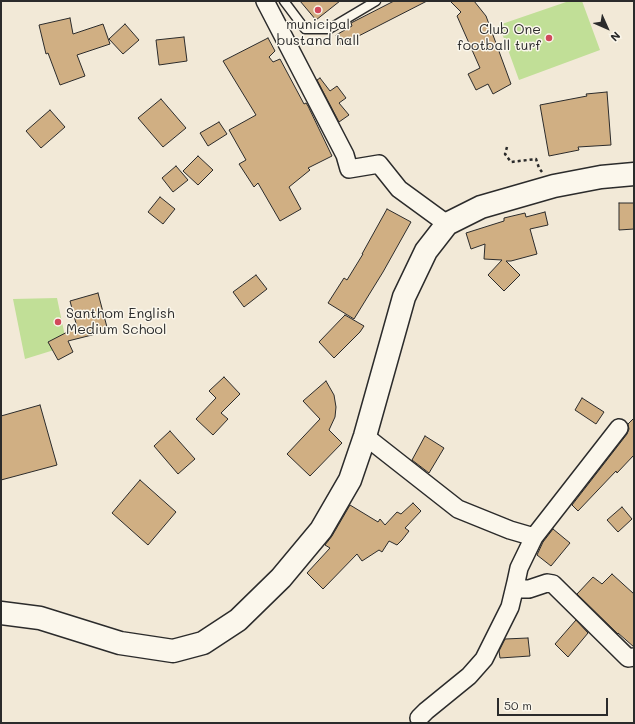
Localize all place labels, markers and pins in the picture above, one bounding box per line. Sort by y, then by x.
marker: municipal bustand hall [313,5,323,15]
place label: municipal bustand hall [276,17,360,50]
place label: Club One football turf [457,22,541,54]
marker: Club One football turf [544,33,554,43]
place label: Santhom English Medium School [66,306,175,338]
marker: Santhom English Medium School [53,317,63,327]

